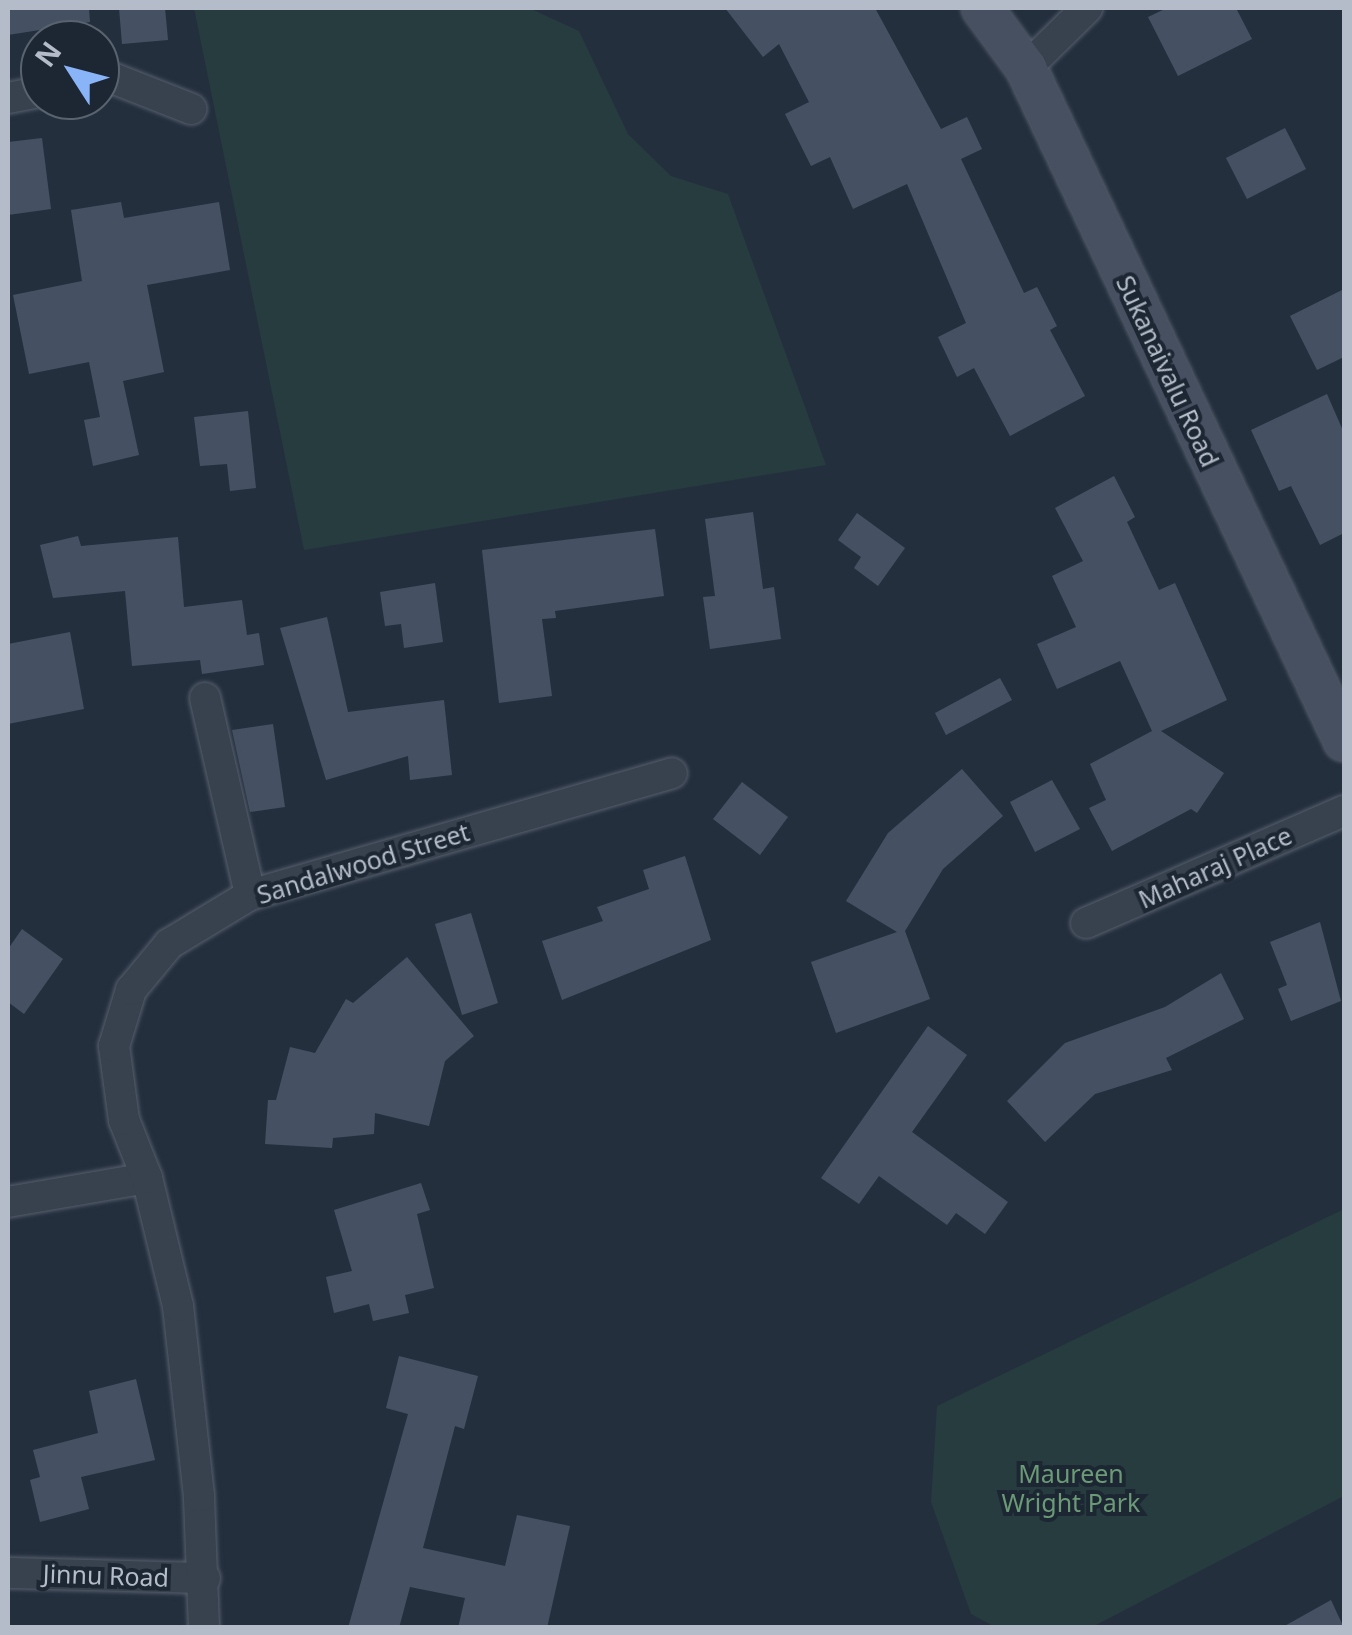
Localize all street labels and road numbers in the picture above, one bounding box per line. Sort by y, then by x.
street label: Sukanaivalu Road [1111,271,1225,471]
street label: Sandalwood Street [253,816,473,910]
street label: Maharaj Place [1134,820,1296,914]
street label: Jinnu Road [42,1558,170,1592]

